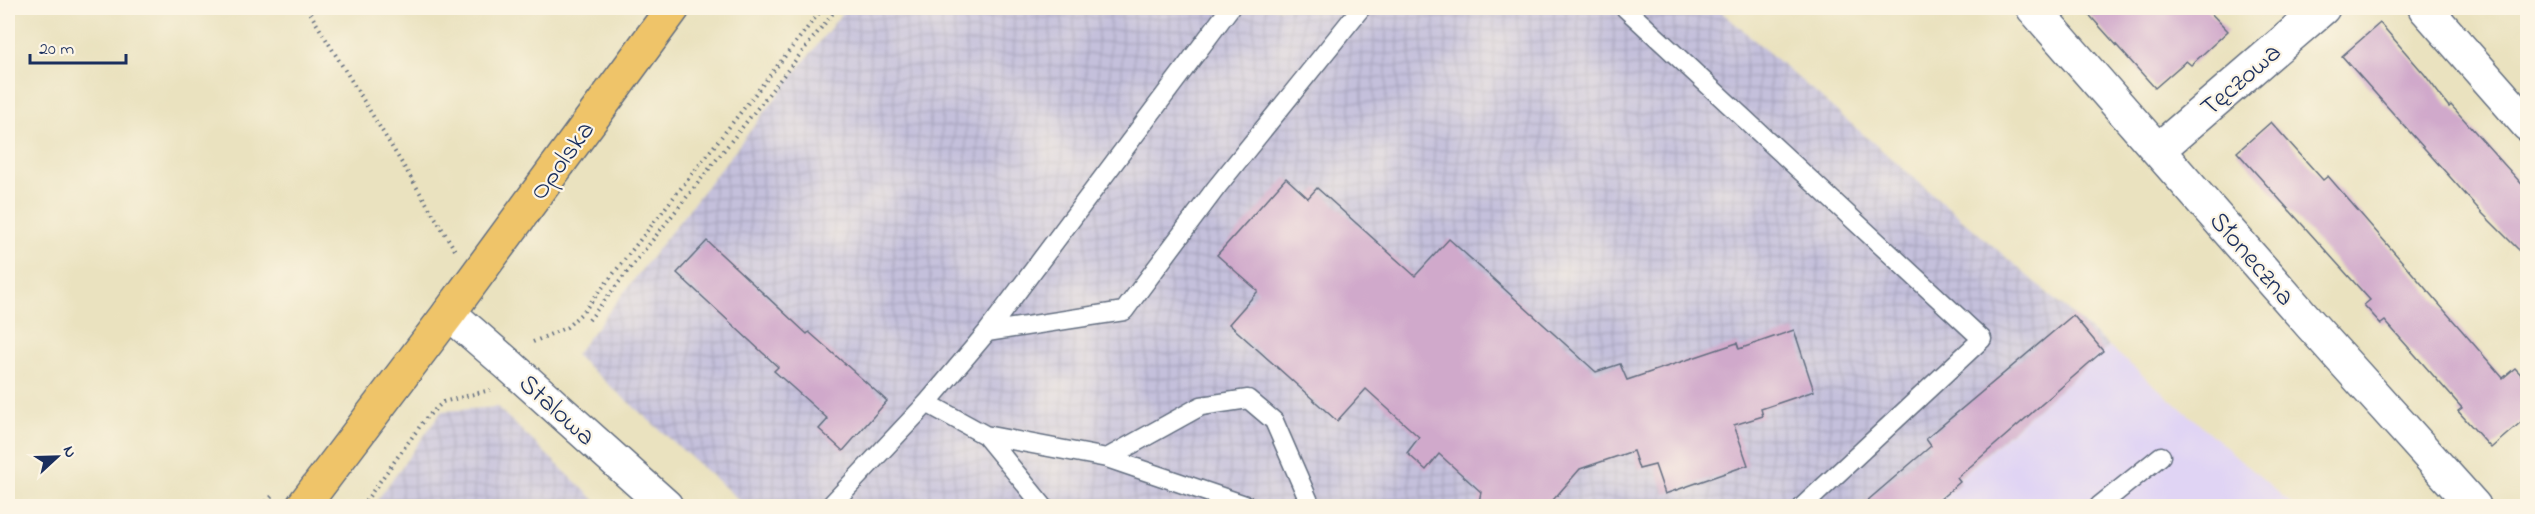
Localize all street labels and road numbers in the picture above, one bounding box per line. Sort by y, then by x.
street label: Tęczowa [2193,35,2291,127]
street label: Opolska [521,113,605,209]
street label: Słoneczna [2199,204,2303,315]
street label: Stalowa [509,366,604,456]

